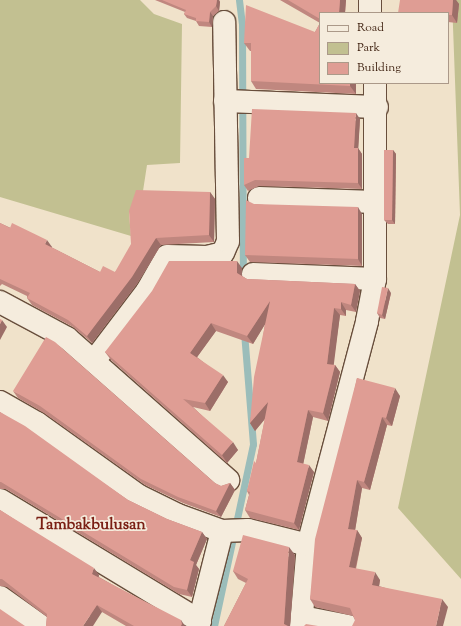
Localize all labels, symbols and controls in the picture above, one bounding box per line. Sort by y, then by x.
legend [319,12,449,84]
text: Road [357,19,384,37]
text: Park [357,39,380,57]
text: Building [357,59,401,77]
district label: Tambakbulusan [36,516,146,536]

